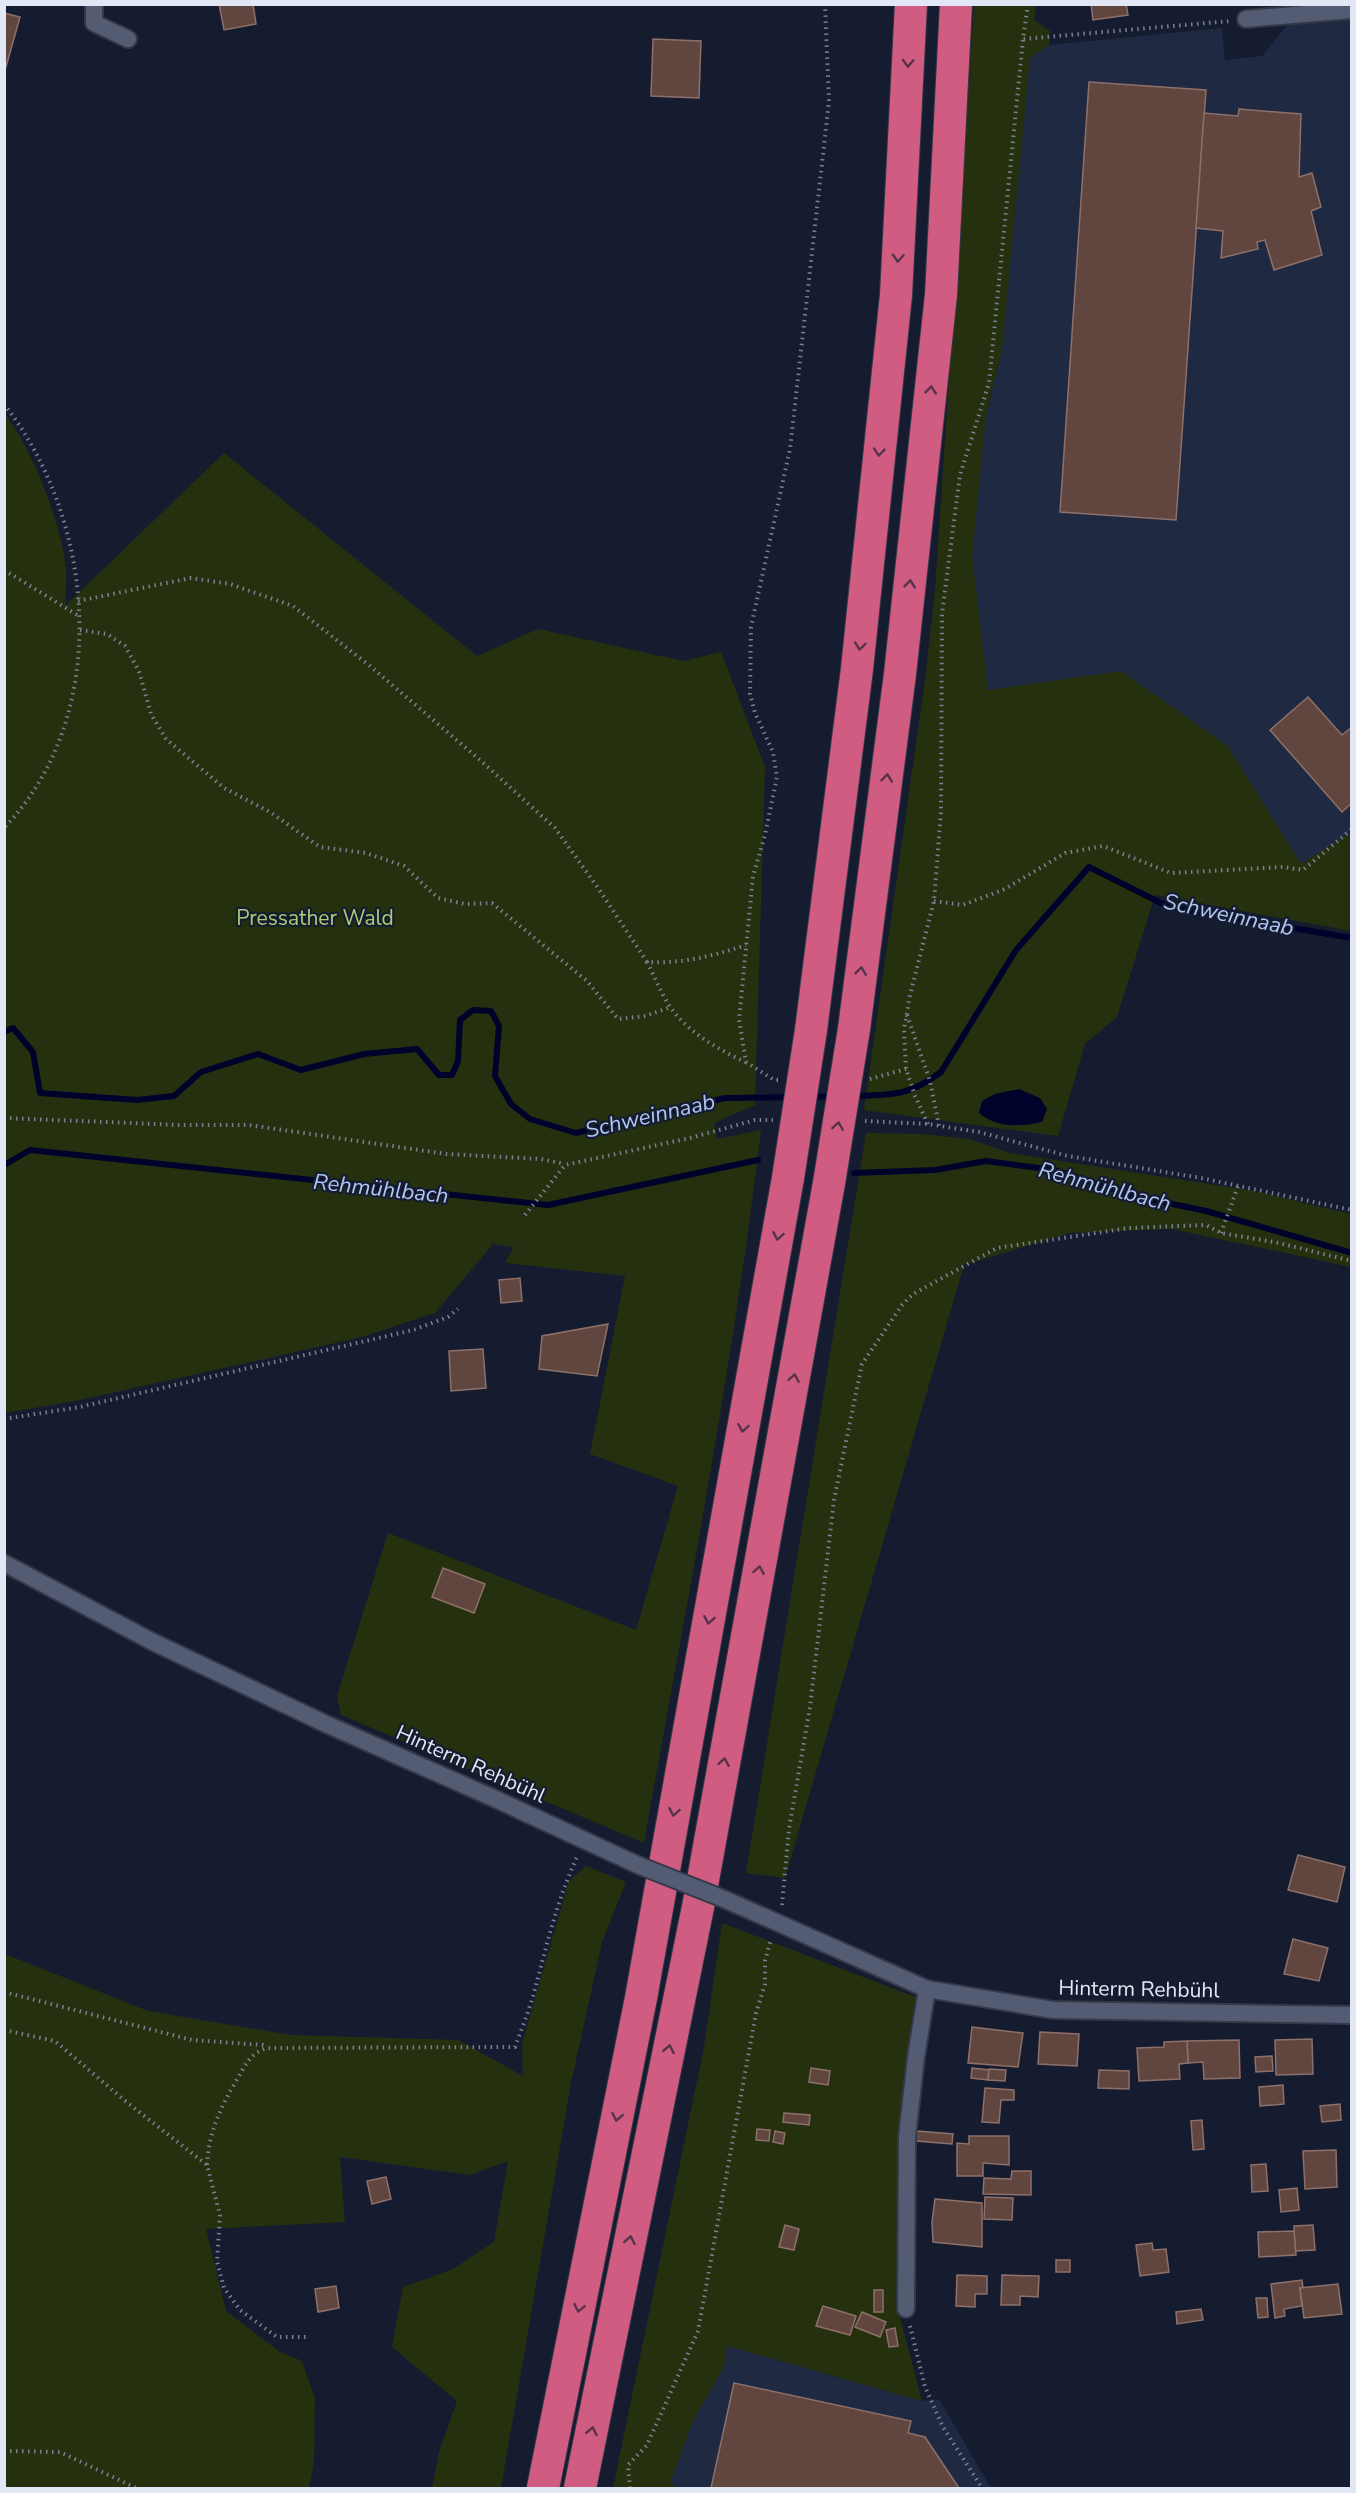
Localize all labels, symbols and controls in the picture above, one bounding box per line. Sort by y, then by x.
one-way arrow [902,58,915,67]
one-way arrow [891,253,904,262]
one-way arrow [924,386,937,395]
one-way arrow [874,447,886,456]
one-way arrow [903,580,916,589]
one-way arrow [854,641,867,650]
one-way arrow [880,773,892,782]
water label: Schweinnaab [1161,887,1297,943]
park label: Pressather Wald [236,904,394,932]
one-way arrow [855,966,867,976]
water label: Schweinnaab [582,1086,718,1145]
one-way arrow [832,1121,844,1130]
water label: Rehmühlbach [1035,1155,1174,1219]
water label: Rehmühlbach [312,1167,450,1211]
one-way arrow [772,1231,785,1241]
one-way arrow [787,1374,799,1383]
one-way arrow [738,1423,750,1432]
one-way arrow [752,1566,765,1576]
one-way arrow [703,1614,716,1624]
street label: Hinterm Rehbühl [392,1718,551,1810]
one-way arrow [717,1757,730,1767]
one-way arrow [669,1807,681,1816]
street label: Hinterm Rehbühl [1058,1974,1221,2004]
one-way arrow [662,2044,675,2054]
one-way arrow [611,2112,624,2122]
one-way arrow [623,2235,636,2245]
one-way arrow [573,2303,586,2313]
one-way arrow [585,2426,598,2436]

